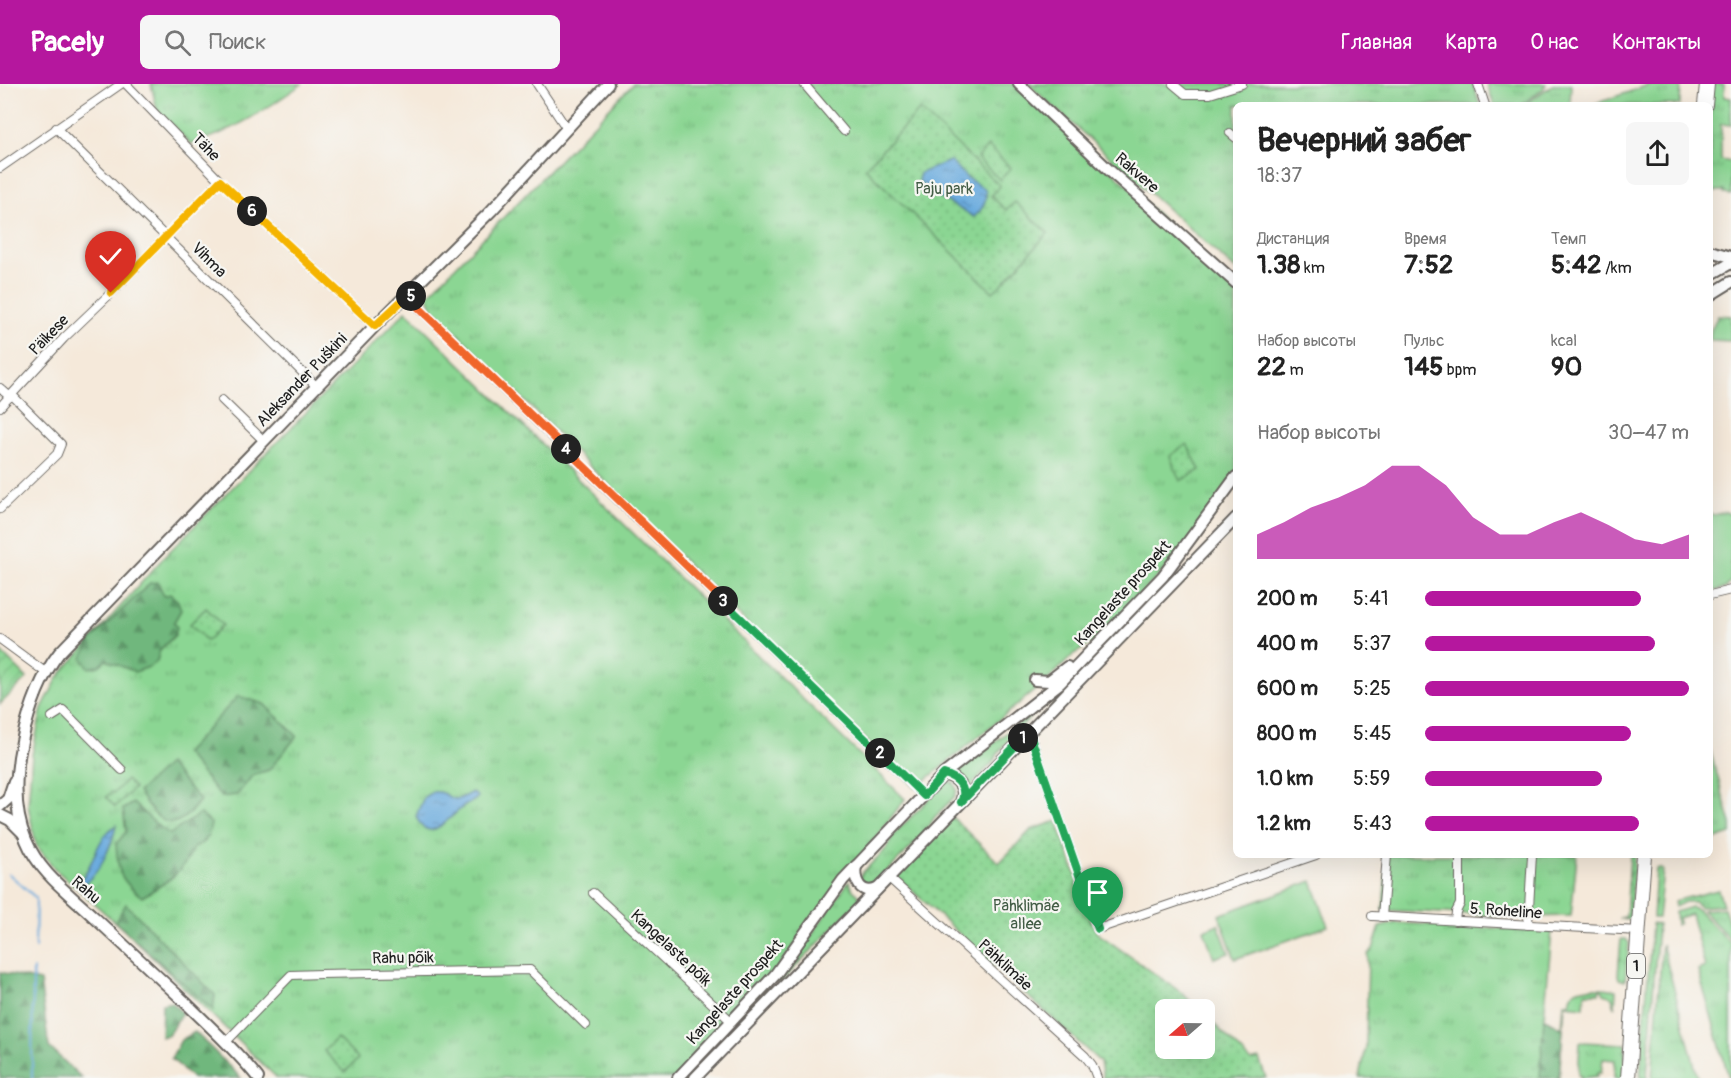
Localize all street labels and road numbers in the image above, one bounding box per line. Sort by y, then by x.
street label: Tähe [188,129,224,165]
street label: Rakvere [1111,148,1163,198]
street label: Vihma [187,238,231,282]
street label: Päikese [25,310,73,360]
street label: Aleksander Puškini [252,329,352,431]
street label: Kangelaste prospekt [1070,536,1176,650]
street label: Rahu [67,872,105,908]
street label: 5. Roheline [1469,899,1543,924]
street label: Kangelaste põik [626,905,716,991]
street label: Kangelaste prospekt [682,935,788,1049]
street label: Pähklimäe [974,935,1036,995]
street label: Rahu põik [372,947,434,969]
road number: 1 [1627,954,1645,978]

